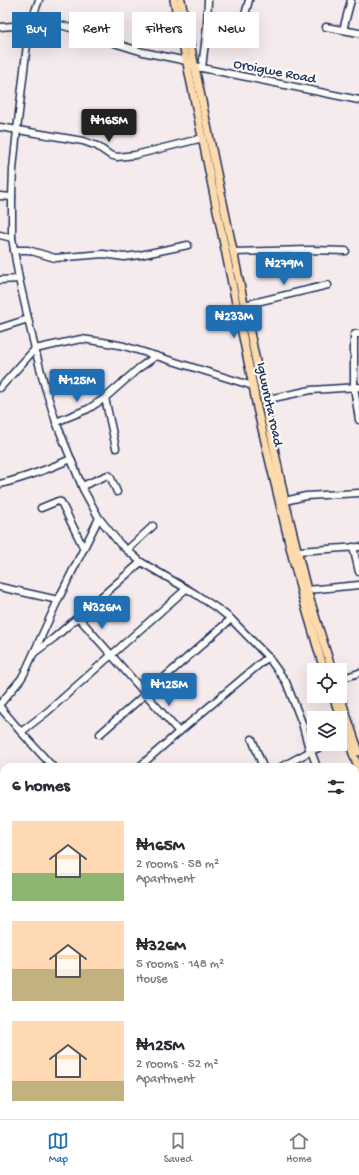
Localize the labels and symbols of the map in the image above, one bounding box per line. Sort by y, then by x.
street label: Oroigwe Road [232,56,319,89]
pin: ₦165M [81,109,137,143]
pin: ₦279M [256,252,312,286]
pin: ₦233M [206,305,262,339]
street label: Igwuruta road [251,361,286,450]
pin: ₦125M [49,369,105,403]
pin: ₦326M [74,596,130,630]
pin: ₦125M [141,673,197,707]

